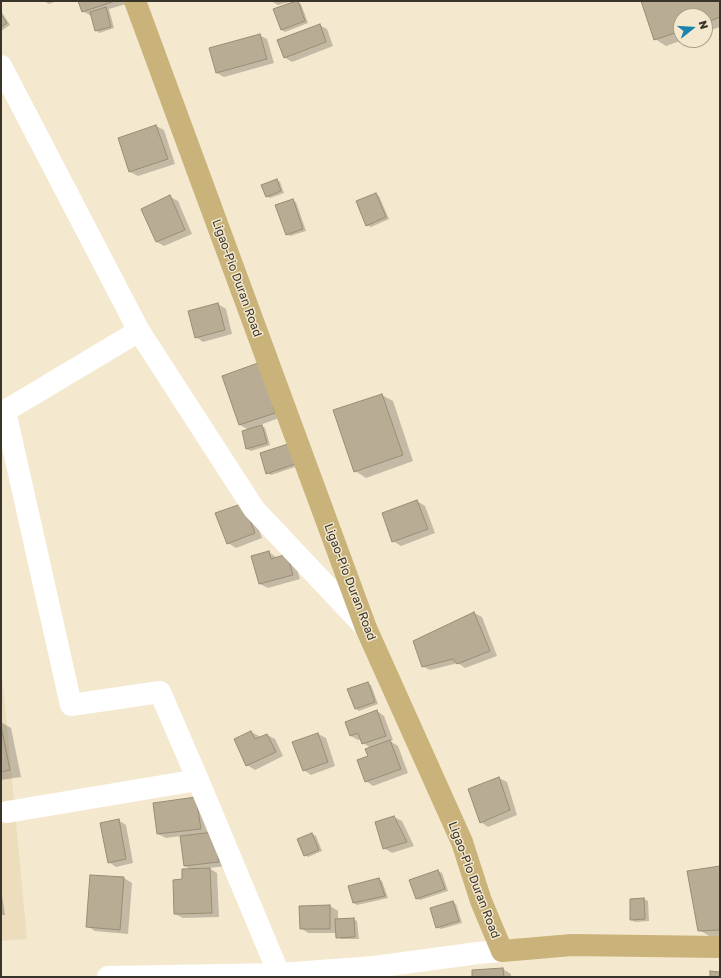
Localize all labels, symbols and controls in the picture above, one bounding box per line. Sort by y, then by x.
north arrow [673,8,713,48]
text: N [697,19,711,31]
street label: Ligao-Pio Duran Road [209,217,265,339]
street label: Ligao-Pio Duran Road [321,522,379,642]
street label: Ligao-Pio Duran Road [445,820,503,940]

